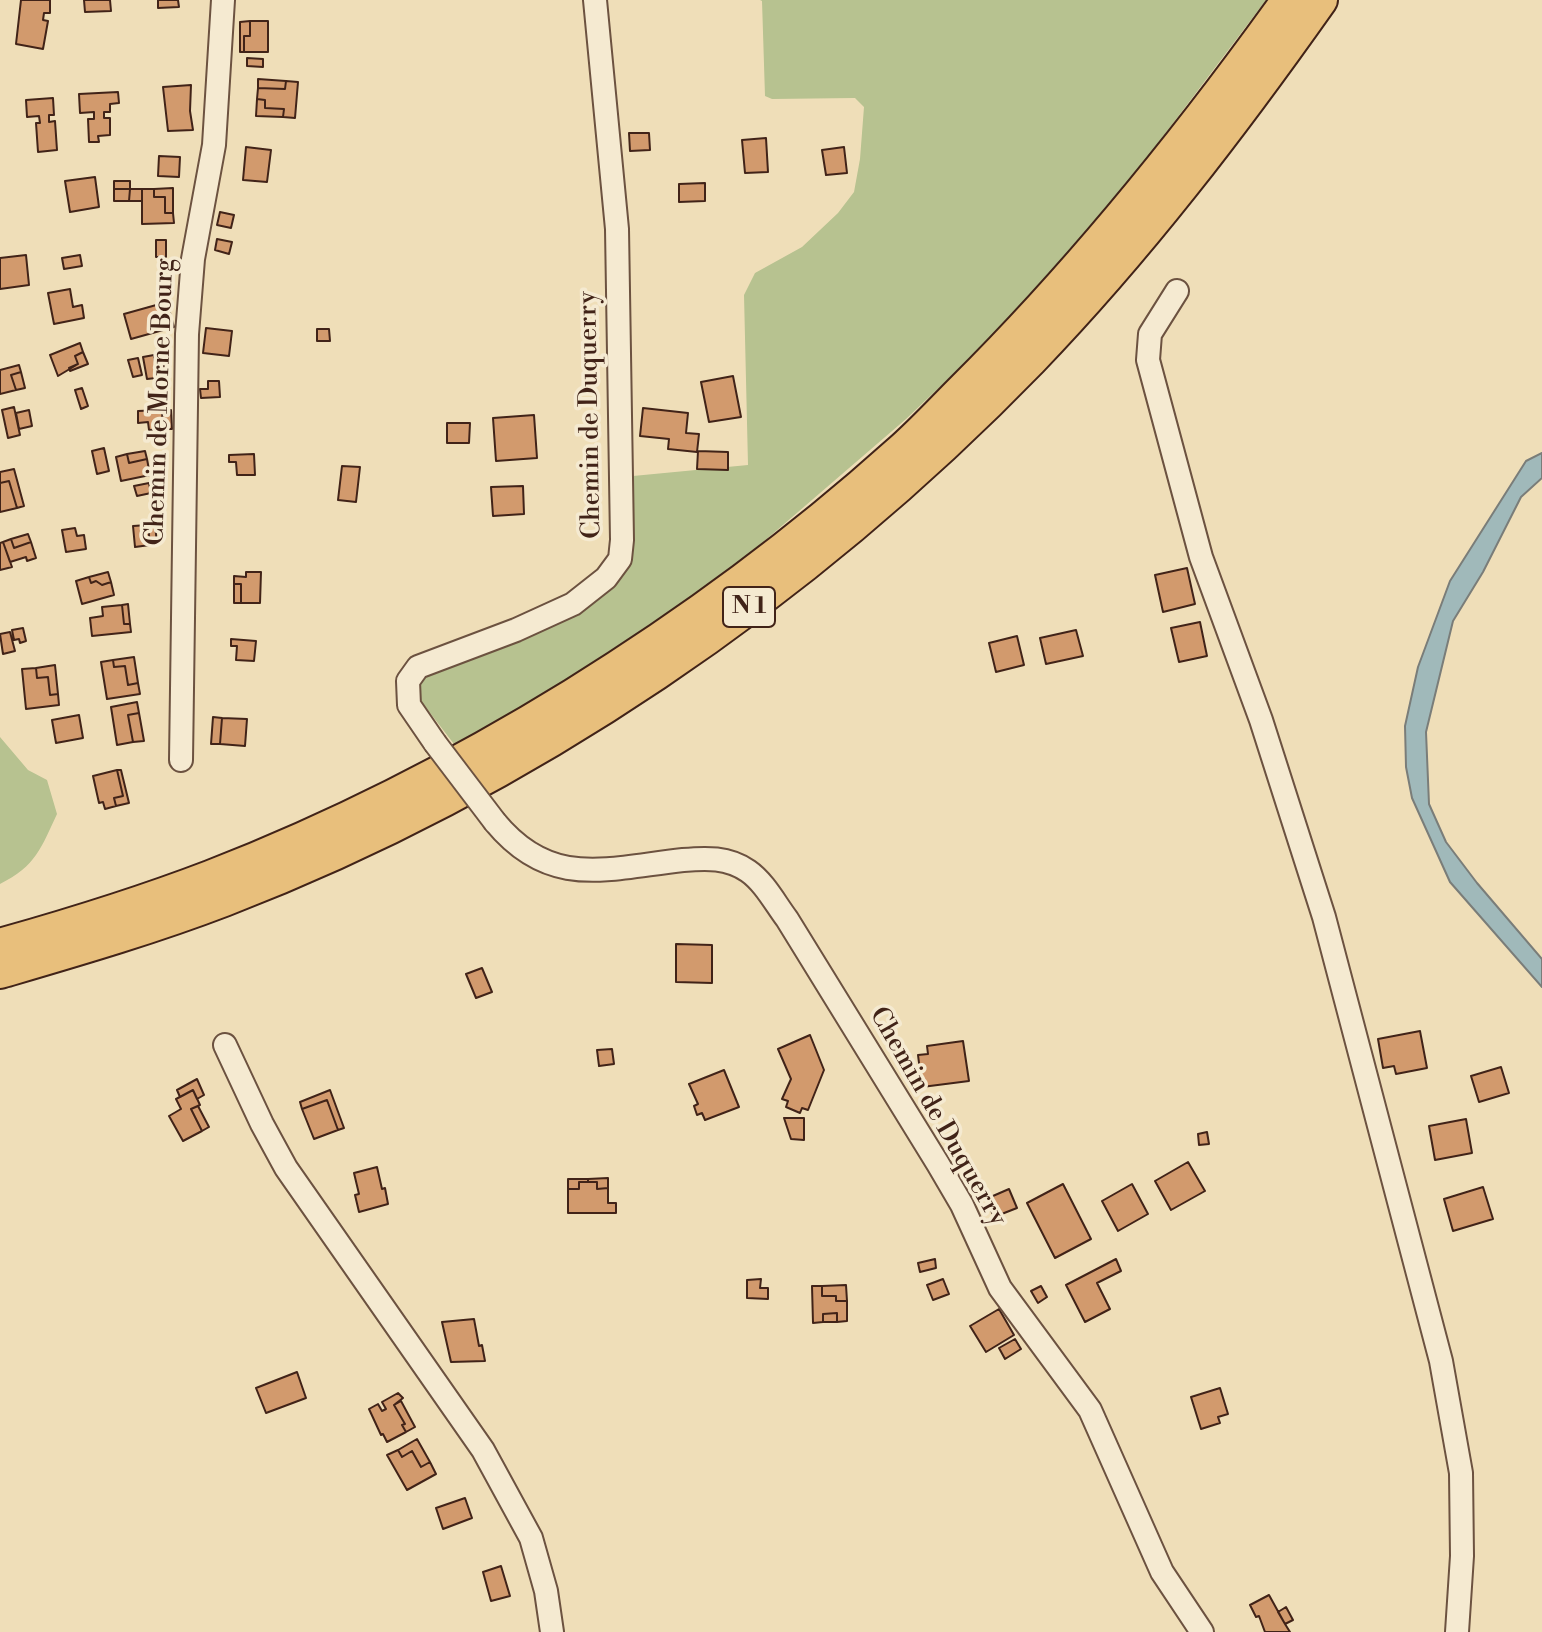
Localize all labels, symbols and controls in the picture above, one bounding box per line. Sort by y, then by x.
street label: Chemin de Morne Bourg [140,258,182,546]
street label: Chemin de Duquerry [573,291,609,539]
road number: N 1 [723,587,775,627]
street label: Chemin de Duquerry [862,1002,1012,1232]

